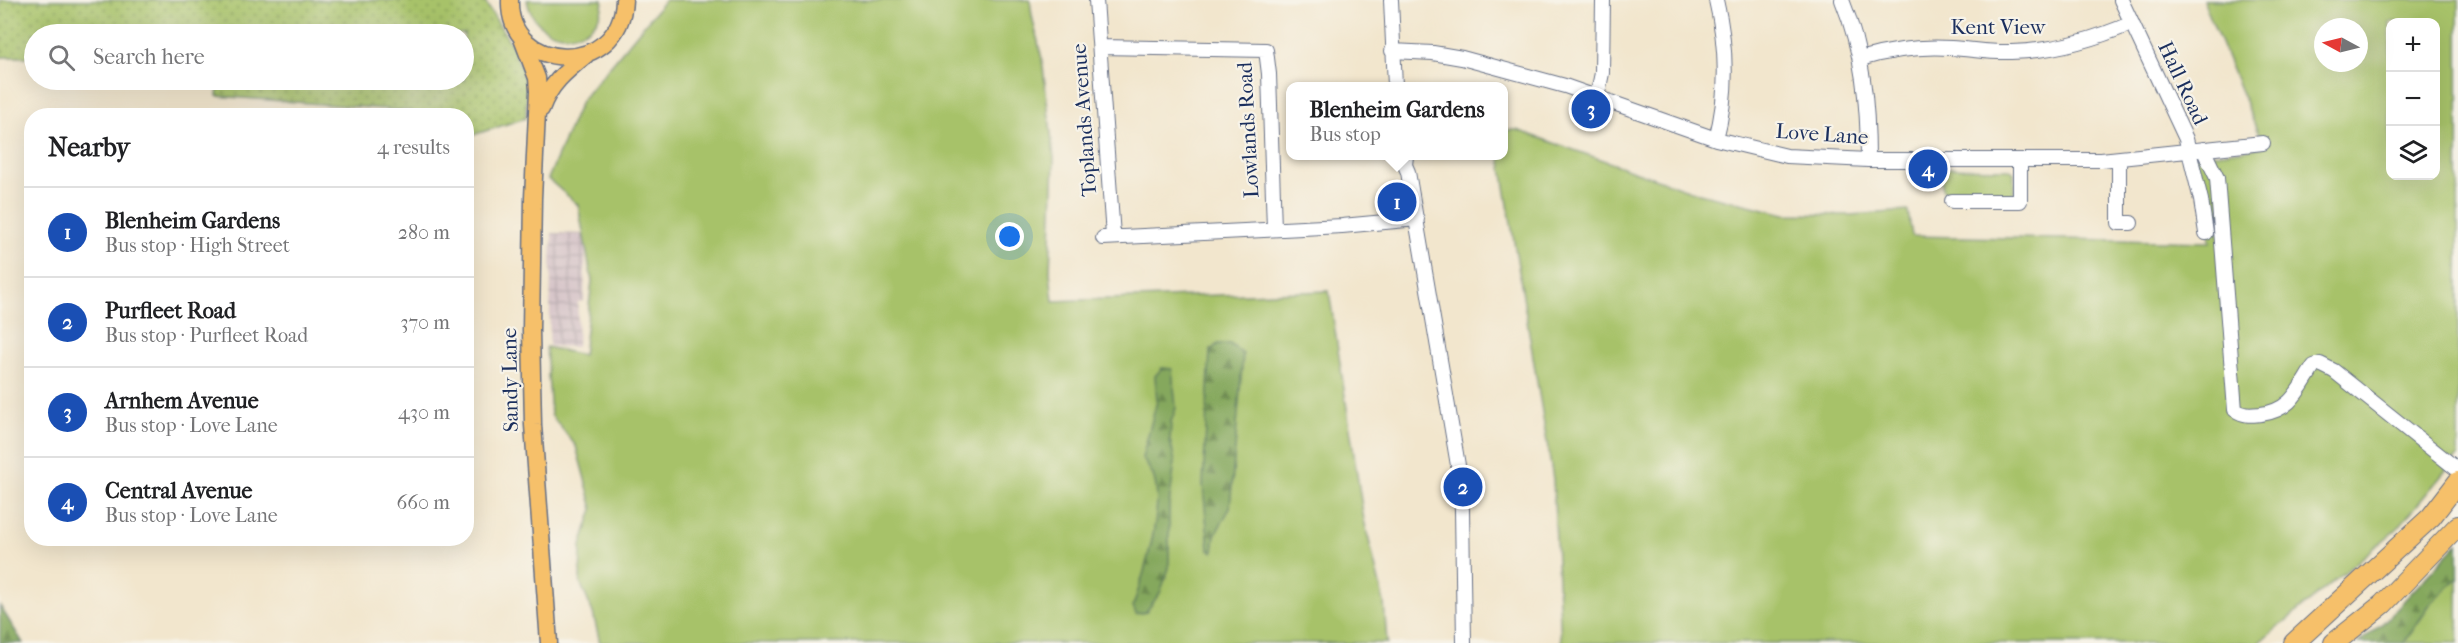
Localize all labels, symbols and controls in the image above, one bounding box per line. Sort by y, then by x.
street label: Kent View [1951,15,2047,39]
north arrow [2314,18,2368,72]
map controls [2386,18,2440,180]
button: + [2386,18,2440,72]
search box [24,24,474,90]
street label: Hall Road [2153,38,2213,129]
icon: search [45,41,78,74]
street label: Toplands Avenue [1067,43,1101,197]
text: Search here [93,44,205,70]
street label: Lowlands Road [1232,61,1264,199]
button: − [2386,72,2440,126]
popup [1286,82,1508,160]
pin: 3 [1572,86,1610,132]
text: Blenheim Gardens [1309,97,1485,123]
street label: Love Lane [1775,119,1869,149]
text: Bus stop [1309,123,1381,146]
button: layers [2386,126,2440,180]
text: Nearby [48,132,130,163]
text: 4 results [377,136,450,159]
pin: 4 [1908,146,1948,192]
pin: 1 [1378,180,1416,224]
text: Blenheim Gardens [105,208,280,234]
text: 1 [64,221,71,244]
text: 280 m [398,221,450,244]
your location [995,222,1024,251]
text: Bus stop · High Street [105,234,290,257]
text: Purfleet Road [105,298,236,324]
text: 2 [62,311,73,334]
text: 370 m [400,311,450,334]
text: Bus stop · Purfleet Road [105,324,308,347]
street label: Sandy Lane [497,328,523,432]
text: Arnhem Avenue [105,388,259,414]
text: 3 [63,401,72,424]
text: 430 m [398,401,450,424]
text: Bus stop · Love Lane [105,414,278,437]
pin: 2 [1444,464,1482,510]
text: Central Avenue [105,478,253,504]
text: 4 [62,491,73,514]
text: 660 m [396,491,450,514]
text: Bus stop · Love Lane [105,504,278,527]

